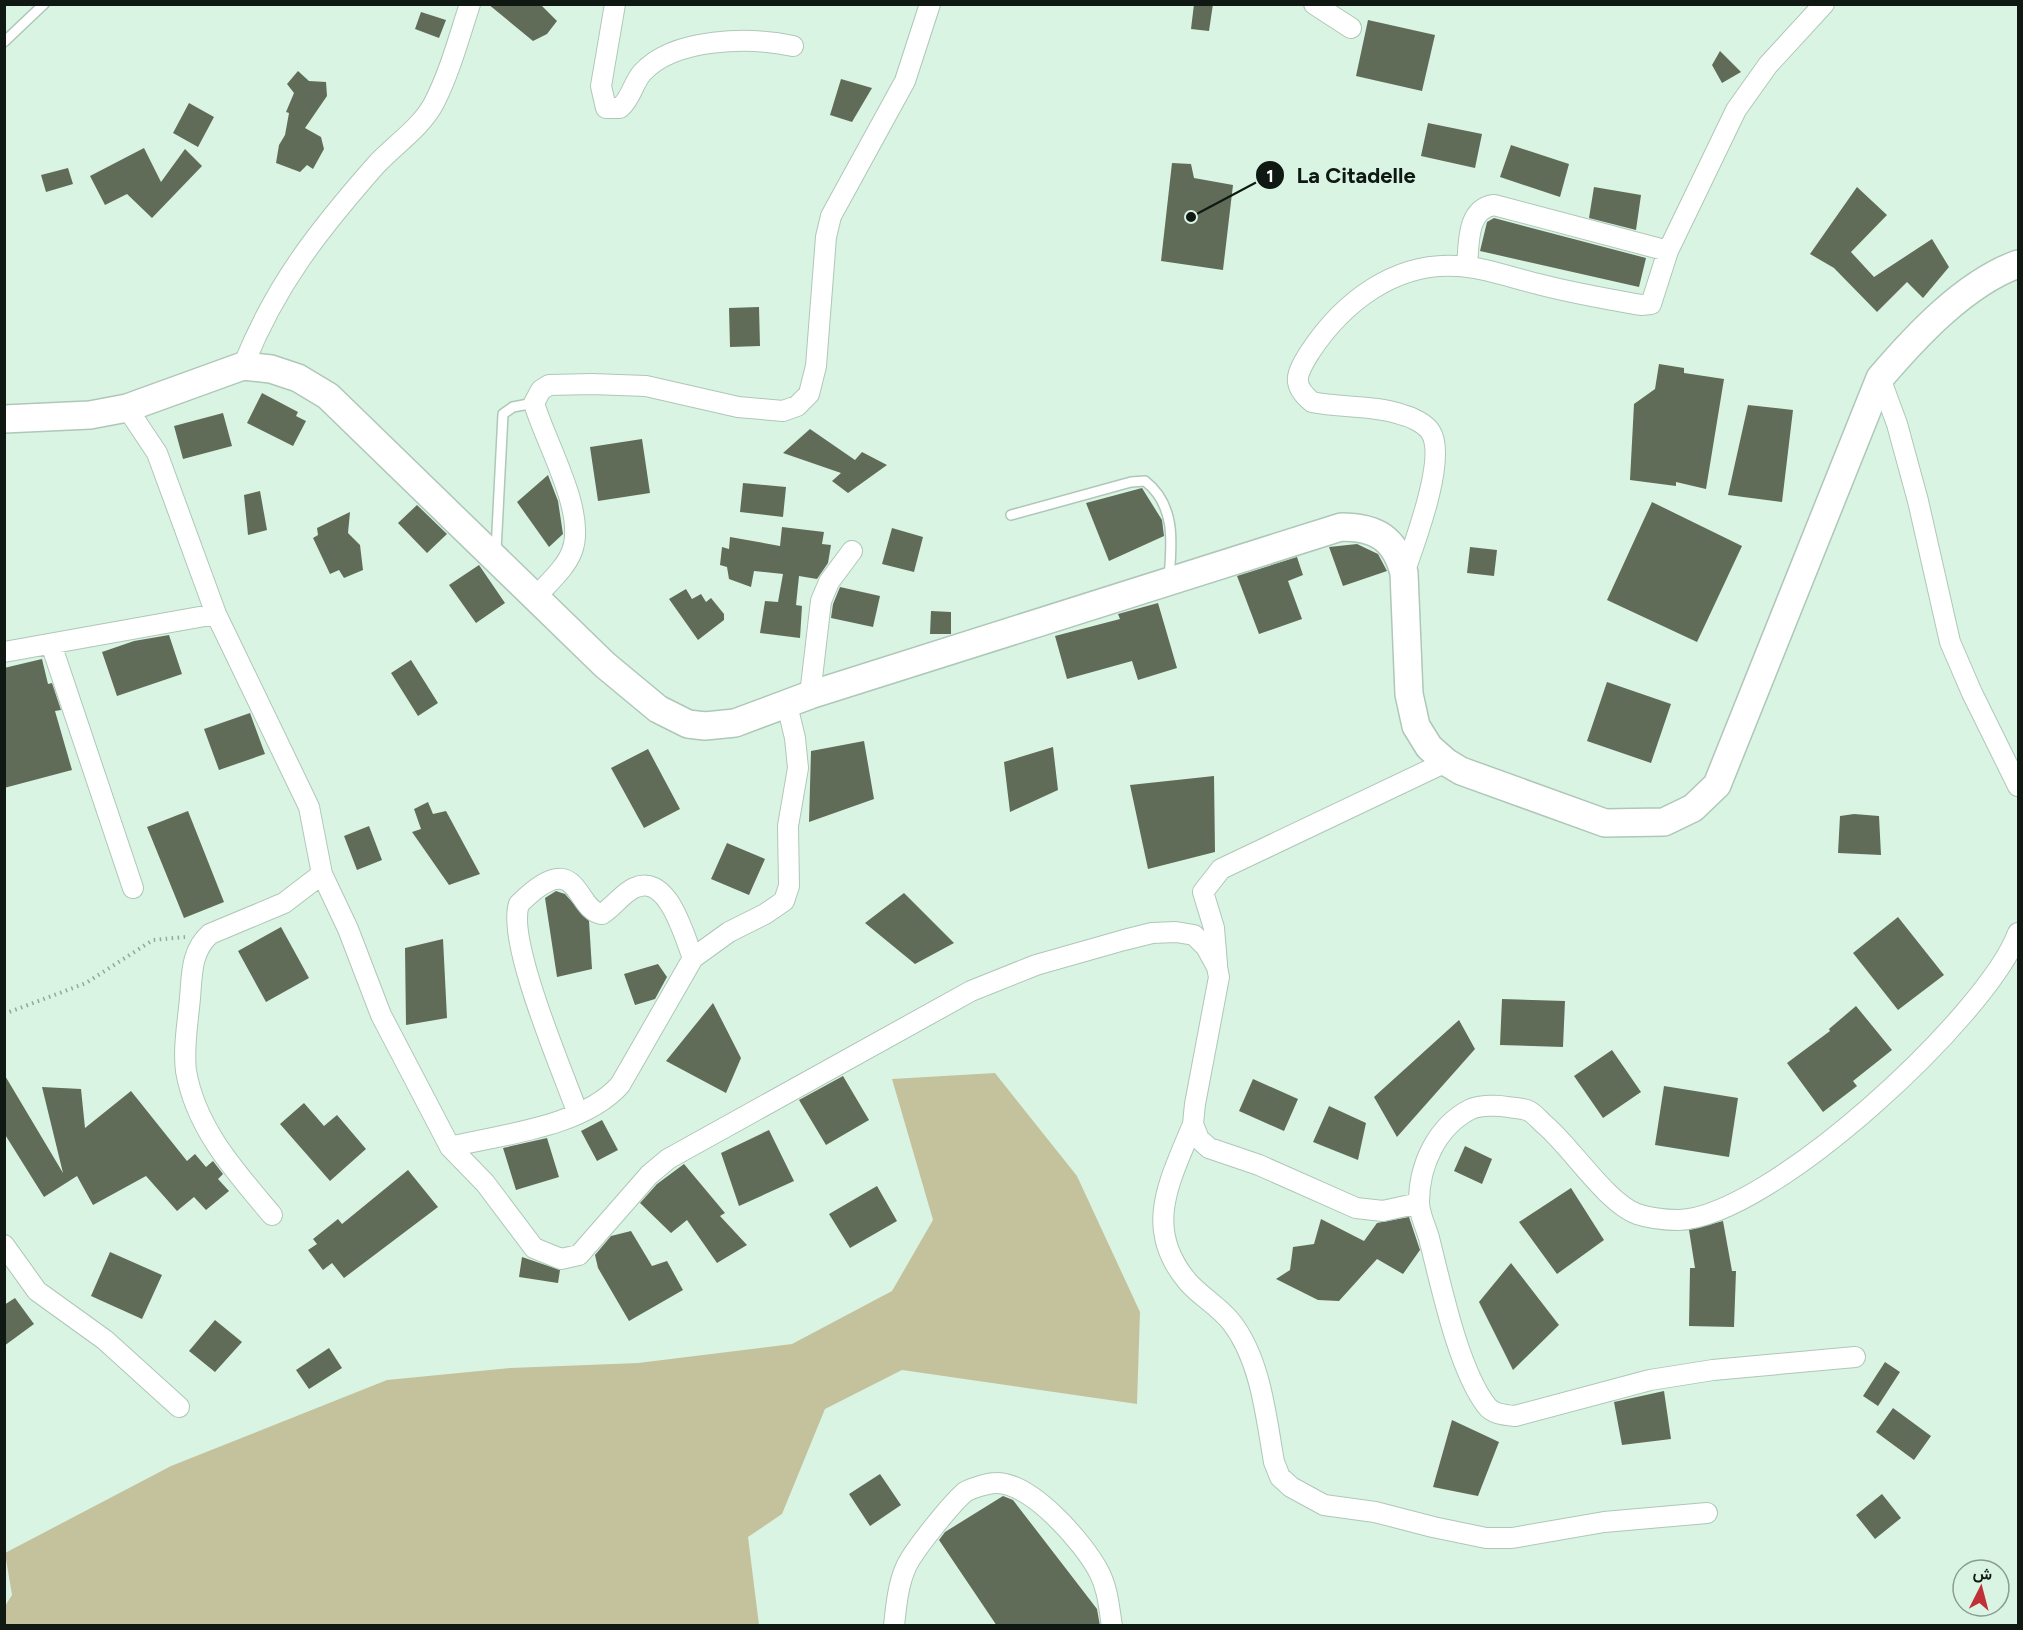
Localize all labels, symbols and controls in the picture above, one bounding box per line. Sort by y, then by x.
callout: La Citadelle [1255,155,1428,195]
text: La Citadelle [1296,162,1416,189]
text: 1 [1266,165,1274,187]
north arrow [1951,1558,2011,1618]
text: ش [1972,1563,1993,1584]

